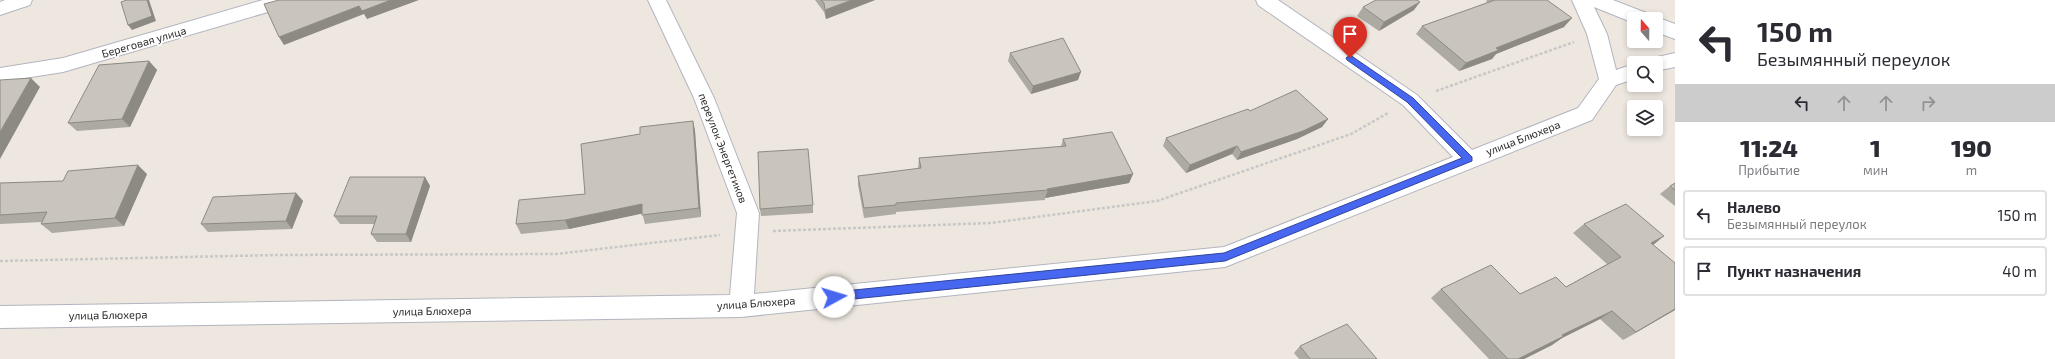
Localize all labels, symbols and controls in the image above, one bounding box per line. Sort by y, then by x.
north arrow [1627,12,1663,48]
map controls [1627,12,1663,136]
text: 150 m [1757,14,1833,48]
icon: left [1691,16,1743,68]
pin [1333,17,1367,58]
street label: Береговая улица [100,23,188,61]
icon: arrive [1339,23,1361,45]
text: Безымянный переулок [1757,48,1950,70]
button: search [1627,56,1663,92]
street label: переулок Энергетиков [696,91,750,205]
icon: left [1791,92,1813,114]
icon: ahead [1833,92,1855,114]
icon: ahead [1875,92,1897,114]
icon: right [1917,92,1939,114]
button: layers [1627,100,1663,136]
street label: улица Блюхера [1484,117,1562,159]
text: 11:24 [1740,133,1798,162]
text: 1 [1870,133,1881,162]
text: 190 [1951,133,1992,162]
text: Прибытие [1738,162,1800,178]
text: мин [1863,162,1888,178]
text: m [1966,162,1977,178]
text: Налево [1727,198,1781,216]
icon: left [1693,204,1715,226]
text: 150 m [1997,206,2037,224]
text: Безымянный переулок [1727,216,1867,232]
icon: arrive [1693,260,1715,282]
text: Пункт назначения [1727,262,1861,280]
text: 40 m [2002,262,2037,280]
position arrow [813,276,855,318]
street label: улица Блюхера [716,293,796,313]
street label: улица Блюхера [392,303,472,319]
street label: улица Блюхера [68,307,148,323]

